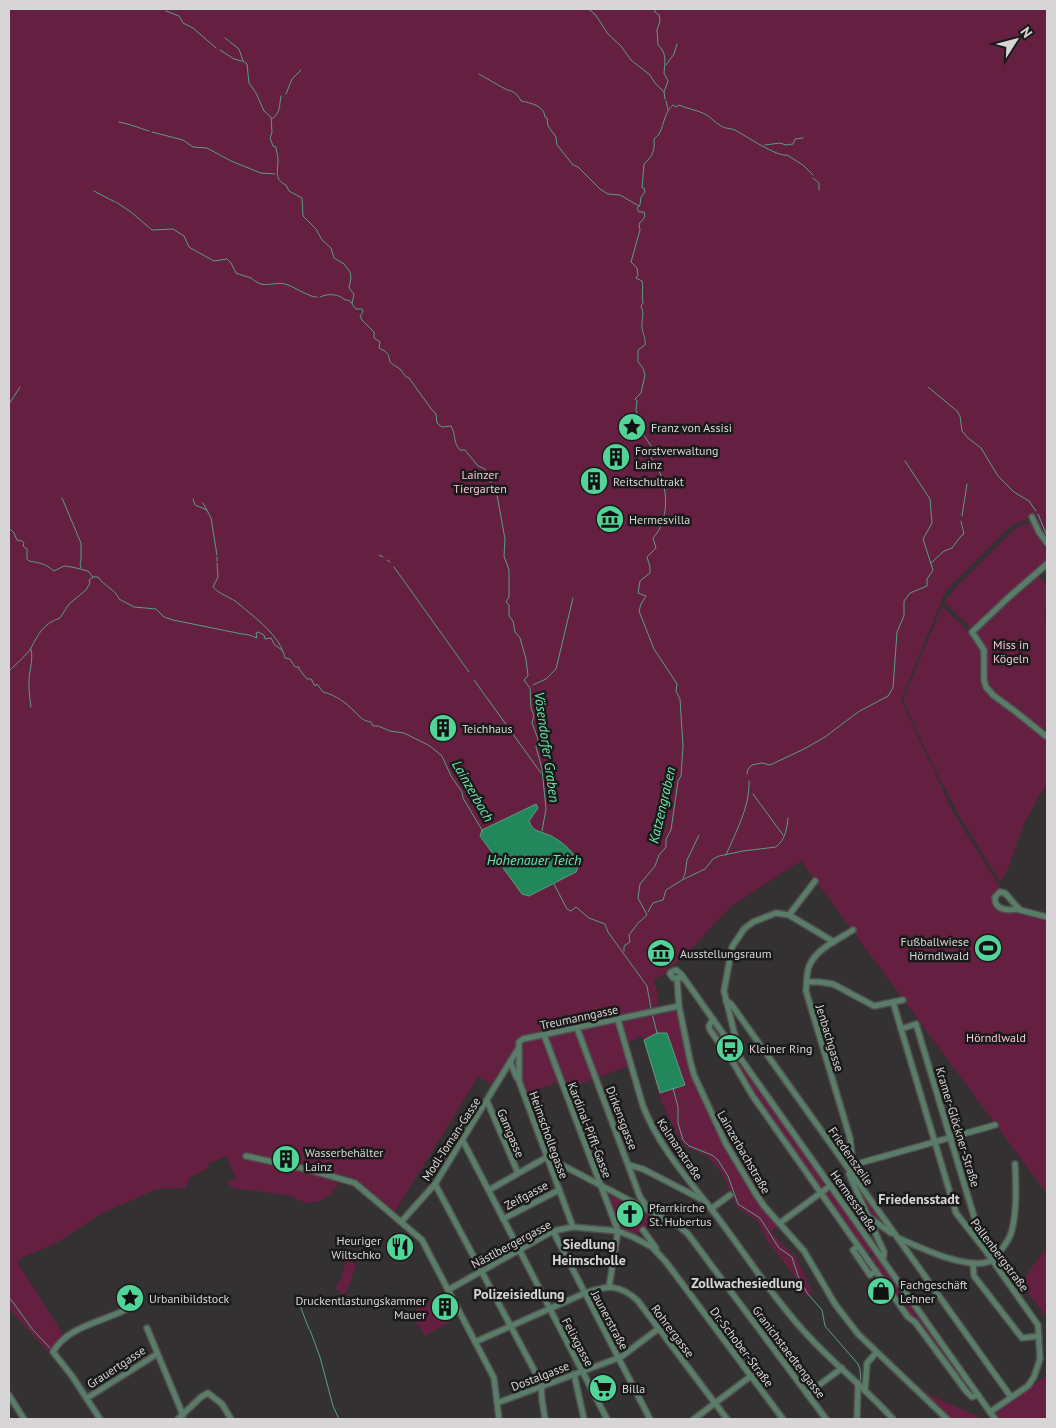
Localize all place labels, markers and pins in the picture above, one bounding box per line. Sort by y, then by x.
place icon: Franz von Assisi [617,412,647,442]
place label: Franz von Assisi [651,420,732,435]
building icon: Forstverwaltung Lainz [601,442,631,472]
place label: Forstverwaltung Lainz [635,443,719,472]
building icon: Reitschultrakt [579,466,609,496]
place label: Reitschultrakt [613,474,684,489]
museum icon: Hermesvilla [595,504,625,534]
place label: Hermesvilla [629,512,690,527]
building icon: Teichhaus [428,713,458,743]
place label: Teichhaus [462,721,512,736]
sports icon: Fußballwiese Hörndlwald [973,933,1003,963]
place label: Fußballwiese Hörndlwald [901,934,969,963]
museum icon: Ausstellungsraum [646,938,676,968]
place label: Ausstellungsraum [680,946,771,961]
bus stop icon: Kleiner Ring [715,1033,745,1063]
place label: Kleiner Ring [749,1041,812,1056]
building icon: Wasserbehälter Lainz [271,1144,301,1174]
place label: Wasserbehälter Lainz [305,1145,383,1174]
church icon: Pfarrkirche St. Hubertus [615,1199,645,1229]
place label: Pfarrkirche St. Hubertus [649,1200,712,1229]
restaurant icon: Heuriger Wiltschko [385,1232,415,1262]
place label: Heuriger Wiltschko [331,1233,381,1262]
shop icon: Fachgeschäft Lehner [866,1276,896,1306]
place label: Fachgeschäft Lehner [900,1277,967,1306]
place icon: Urbanibildstock [115,1283,145,1313]
place label: Urbanibildstock [149,1291,230,1306]
building icon: Druckentlastungskammer Mauer [430,1292,460,1322]
place label: Druckentlastungskammer Mauer [295,1293,426,1322]
supermarket icon: Billa [588,1373,618,1403]
place label: Billa [622,1381,645,1396]

